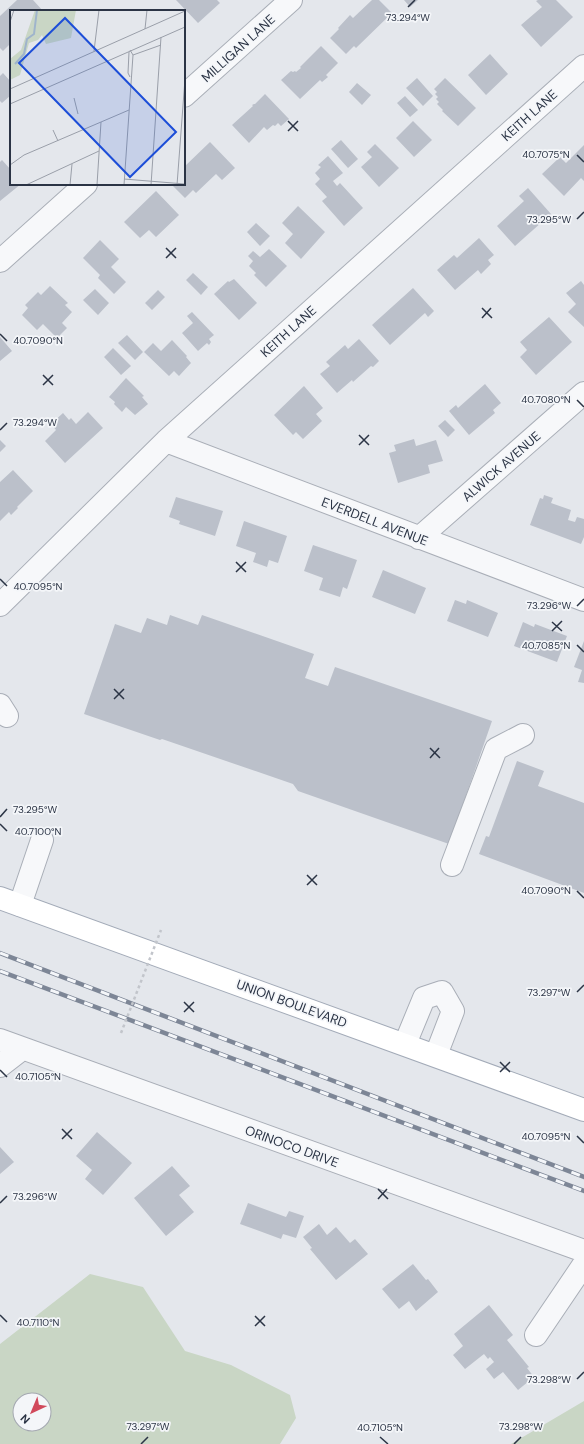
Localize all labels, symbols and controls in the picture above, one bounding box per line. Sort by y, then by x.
inset map [10,10,185,185]
street label: MILLIGAN LANE [198,11,279,86]
text: 73.294°W [386,11,430,24]
street label: KEITH LANE [498,86,561,145]
text: 40.7075°N [522,148,570,161]
text: 73.295°W [527,213,571,226]
street label: KEITH LANE [257,302,320,361]
text: 40.7090°N [13,334,63,347]
text: 40.7080°N [521,393,571,406]
text: 73.294°W [13,416,57,429]
street label: ALWICK AVENUE [458,428,544,505]
street label: EVERDELL AVENUE [319,493,431,550]
text: 40.7095°N [14,580,63,593]
text: 73.296°W [527,599,571,612]
text: 40.7085°N [522,639,570,652]
text: 73.295°W [13,803,57,816]
text: 40.7100°N [15,825,61,838]
text: 40.7090°N [521,884,571,897]
street label: UNION BOULEVARD [234,976,349,1031]
text: 73.297°W [527,986,571,999]
text: 40.7105°N [15,1070,61,1083]
street label: ORINOCO DRIVE [243,1122,341,1171]
text: 40.7095°N [522,1130,571,1143]
text: 73.296°W [13,1190,57,1203]
text: 40.7110°N [17,1316,60,1329]
text: 73.298°W [527,1373,571,1386]
north arrow [12,1392,52,1432]
text: N [17,1411,33,1427]
text: 73.297°W [126,1420,170,1433]
text: 73.298°W [499,1420,543,1433]
text: 40.7105°N [357,1421,403,1434]

